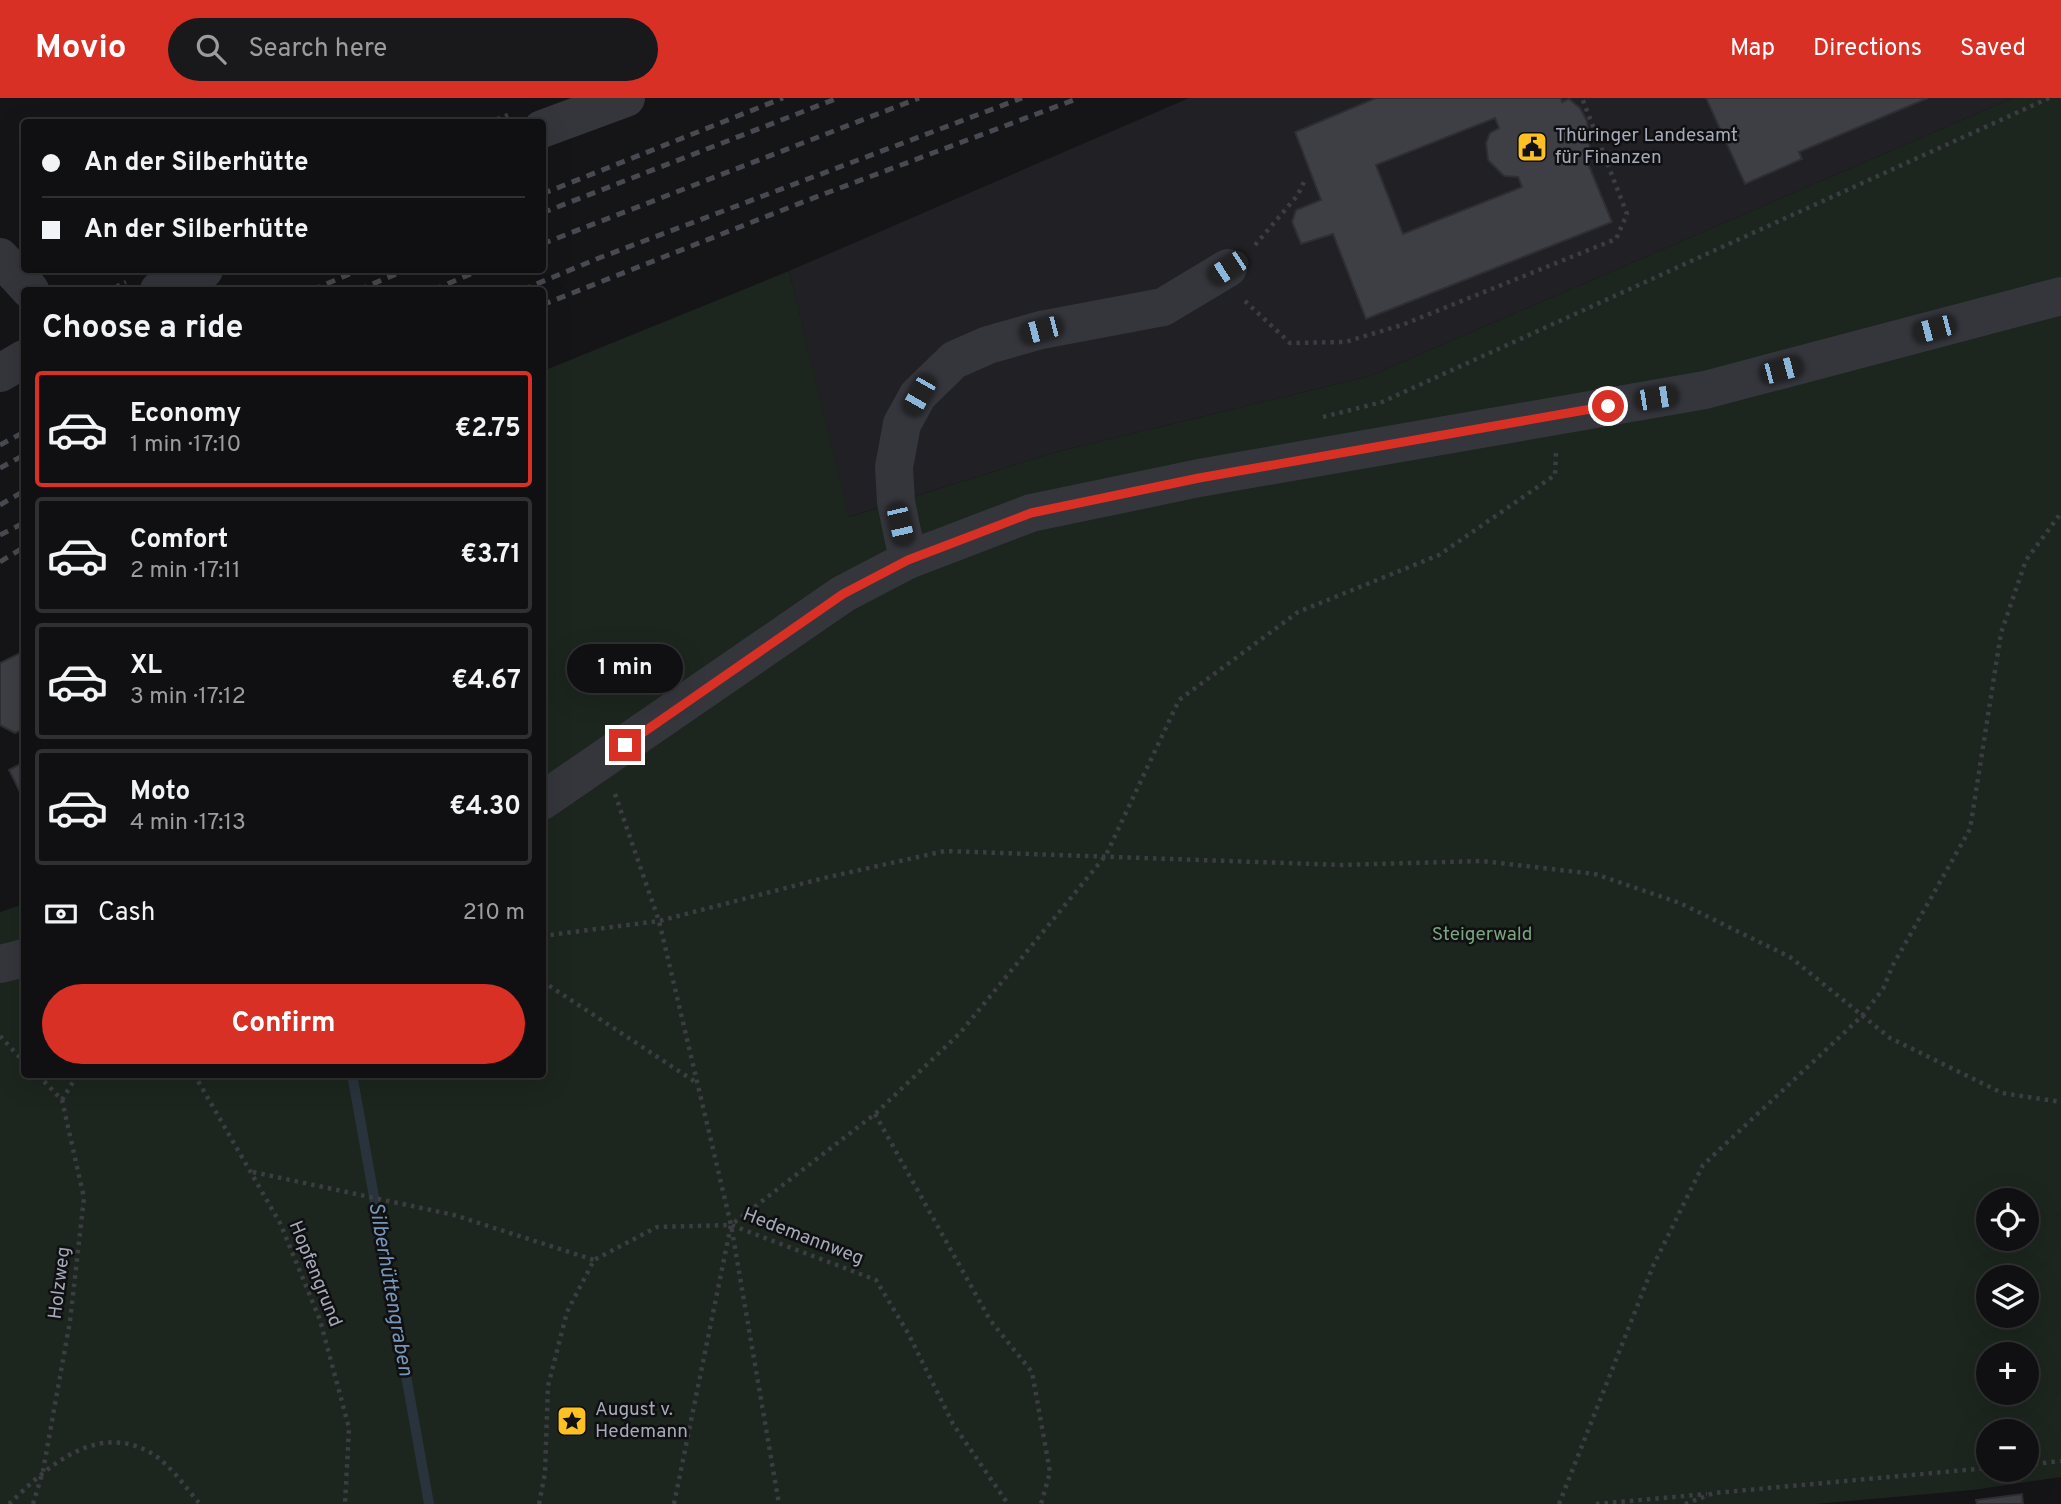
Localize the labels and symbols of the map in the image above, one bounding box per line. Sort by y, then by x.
place label: Thüringer Landesamt für Finanzen [1555,124,1738,170]
public building icon: Thüringer Landesamt für Finanzen [1515,130,1549,164]
car [1205,248,1252,288]
car [1911,313,1958,345]
car [1018,314,1065,346]
car [1758,354,1805,386]
car [900,372,939,418]
car [1634,384,1679,412]
route start [1592,390,1624,422]
car [886,501,915,547]
callout: 1 min [567,644,683,692]
route end [609,729,641,761]
park label: Steigerwald [1432,923,1532,947]
water label: Silberhüttengraben [361,1200,419,1379]
street label: Hedemannweg [739,1203,867,1271]
street label: Hopfengrund [283,1217,347,1331]
street label: Holzweg [44,1245,76,1321]
place label: August v. Hedemann [595,1398,688,1444]
place icon: August v. Hedemann [555,1404,589,1438]

